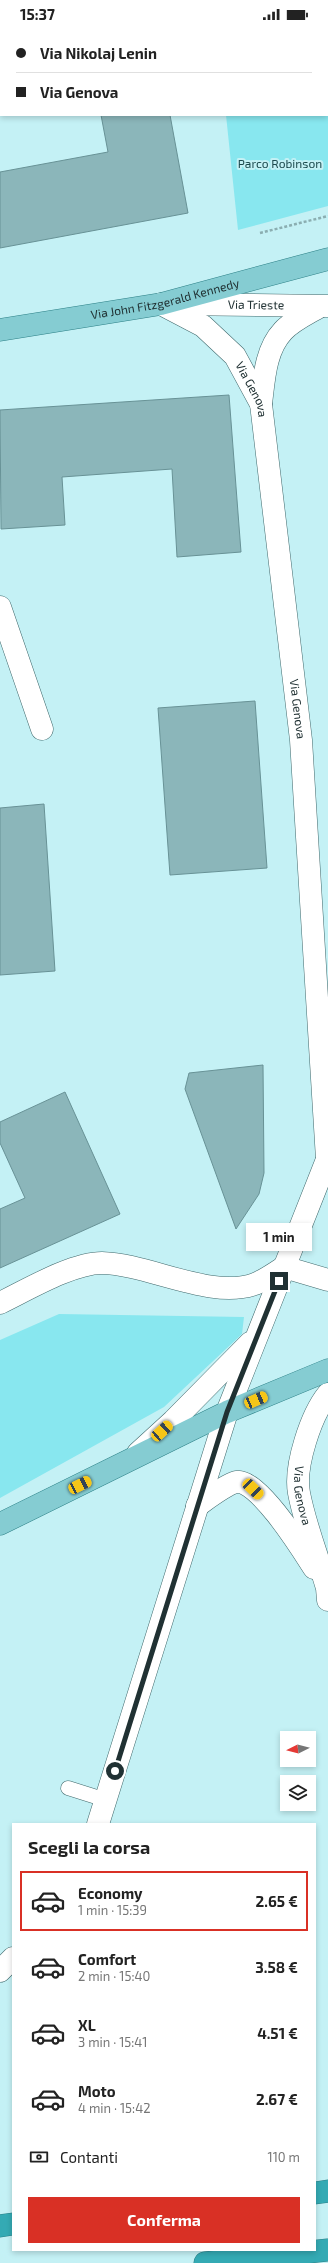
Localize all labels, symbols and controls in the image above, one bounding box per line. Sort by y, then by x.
text: 15:37 [20,5,55,23]
text: Via Nikolaj Lenin [40,44,157,62]
text: Via Genova [40,83,118,101]
park label: Parco Robinson [238,156,322,170]
street label: Via John Fitzgerald Kennedy [90,275,241,321]
street label: Via Trieste [228,297,284,311]
street label: Via Genova [233,359,271,418]
street label: Via Genova [288,678,309,740]
callout: 1 min [246,1223,312,1251]
text: 1 min [263,1229,295,1245]
route end [270,1272,288,1290]
car [243,1390,269,1410]
car [149,1419,175,1443]
street label: Via Genova [292,1465,315,1527]
car [67,1474,93,1496]
car [240,1476,266,1502]
north arrow [280,1731,316,1767]
map controls [280,1731,316,1811]
route start [106,1762,124,1780]
button: layers [280,1775,316,1811]
text: Scegli la corsa [28,1836,150,1858]
icon: car [30,1883,66,1919]
text: Economy [78,1884,143,1902]
text: 2.65 € [256,1892,298,1910]
text: 1 min · 15:39 [78,1902,147,1918]
icon: car [30,1949,66,1985]
text: Comfort [78,1950,136,1968]
text: 3.58 € [255,1958,298,1976]
text: 2 min · 15:40 [78,1968,150,1984]
icon: car [30,2015,66,2051]
text: XL [78,2016,96,2034]
text: 4.51 € [257,2024,298,2042]
text: 3 min · 15:41 [78,2034,148,2050]
icon: car [30,2081,66,2117]
text: Moto [78,2082,116,2100]
text: 2.67 € [256,2090,298,2108]
text: 4 min · 15:42 [78,2100,150,2116]
icon: cash [28,2146,50,2168]
text: Contanti [60,2148,118,2166]
text: 110 m [268,2149,300,2165]
button: Conferma [28,2197,300,2243]

